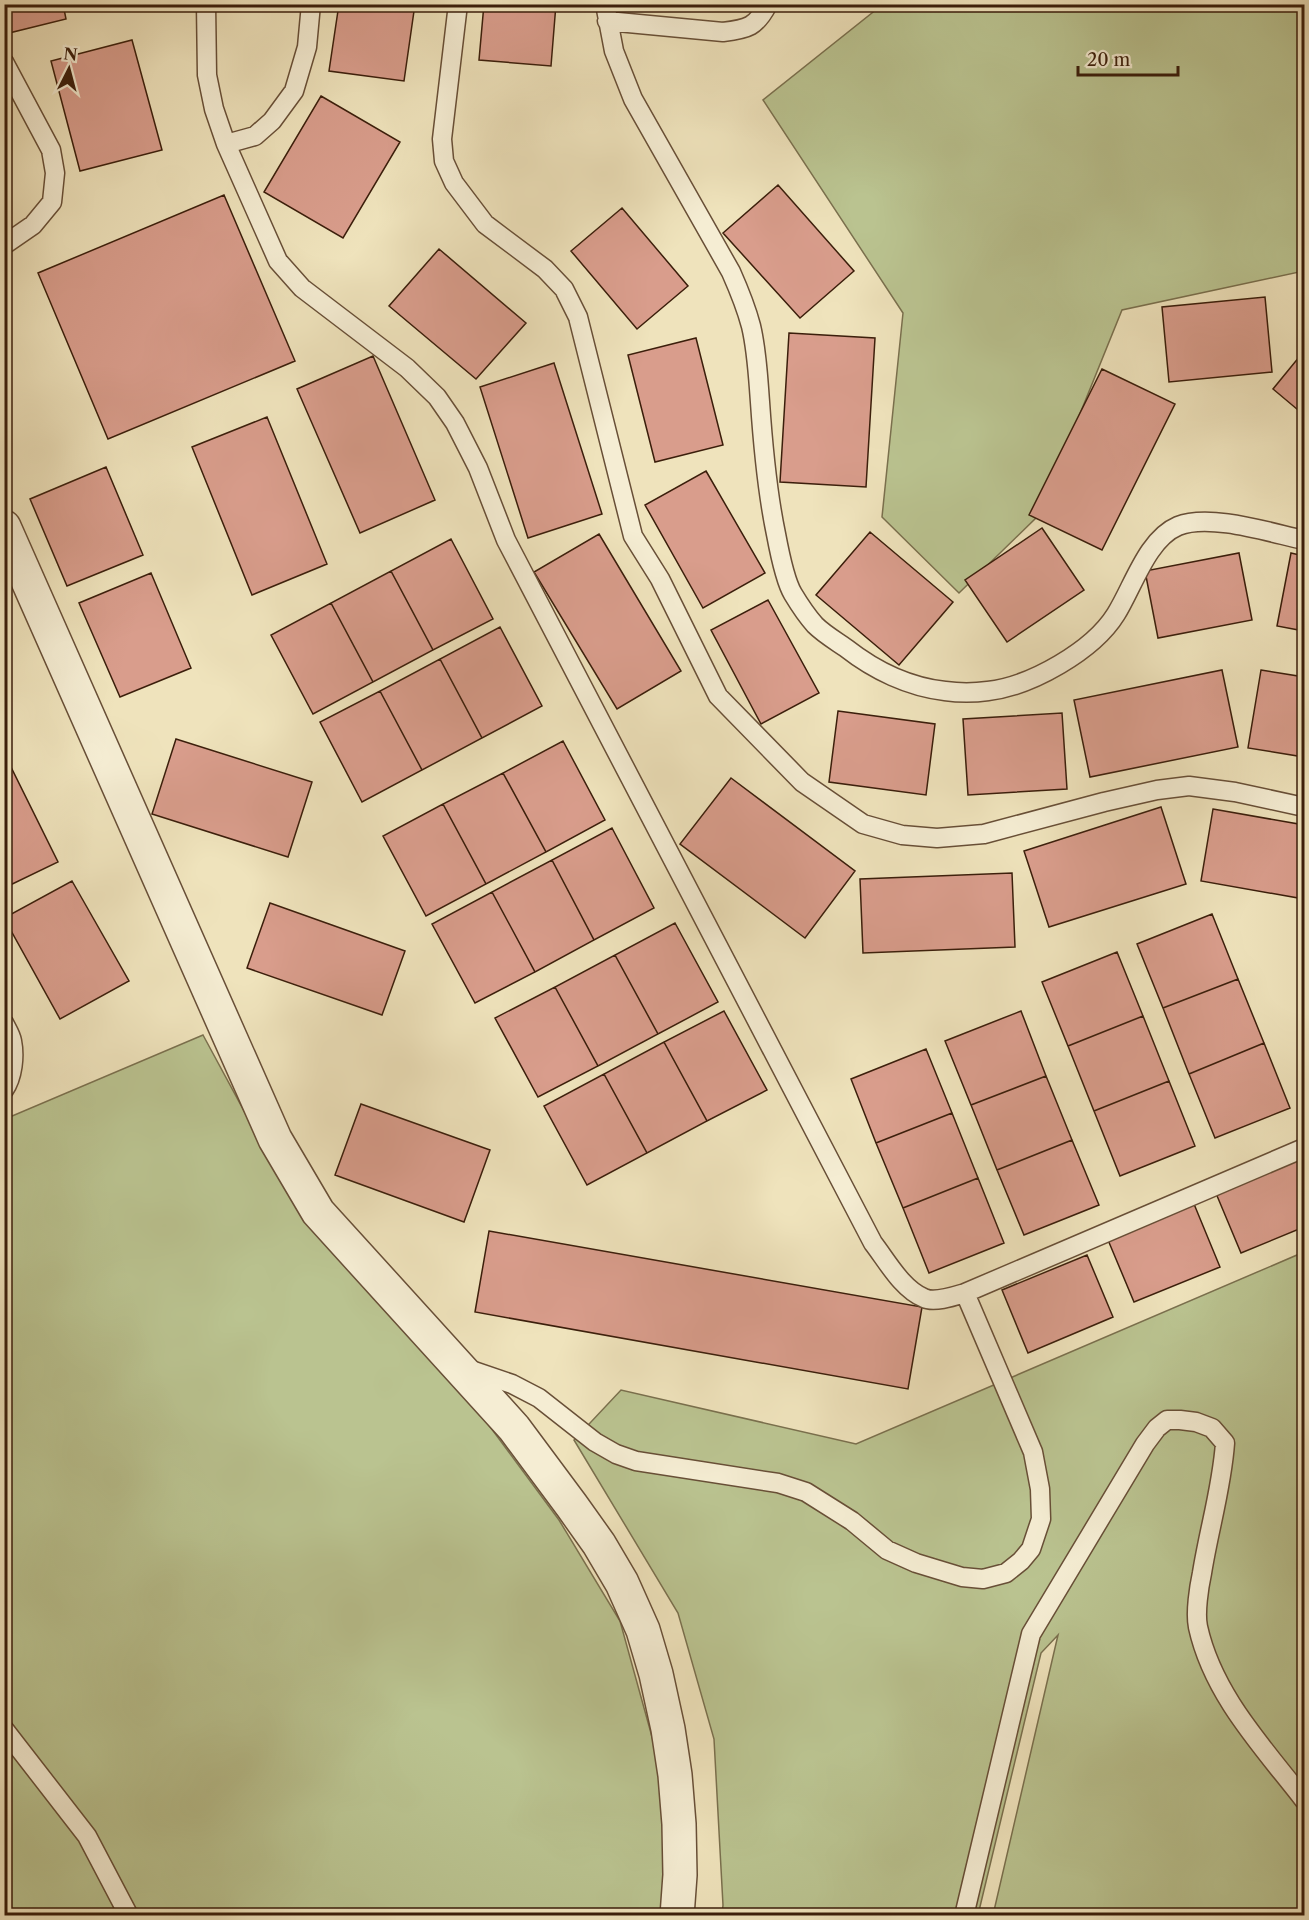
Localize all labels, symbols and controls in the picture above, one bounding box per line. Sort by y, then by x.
north arrow [39,39,99,99]
scale bar [1078,39,1178,77]
text: N [63,43,79,65]
text: 20 m [1087,49,1131,71]

